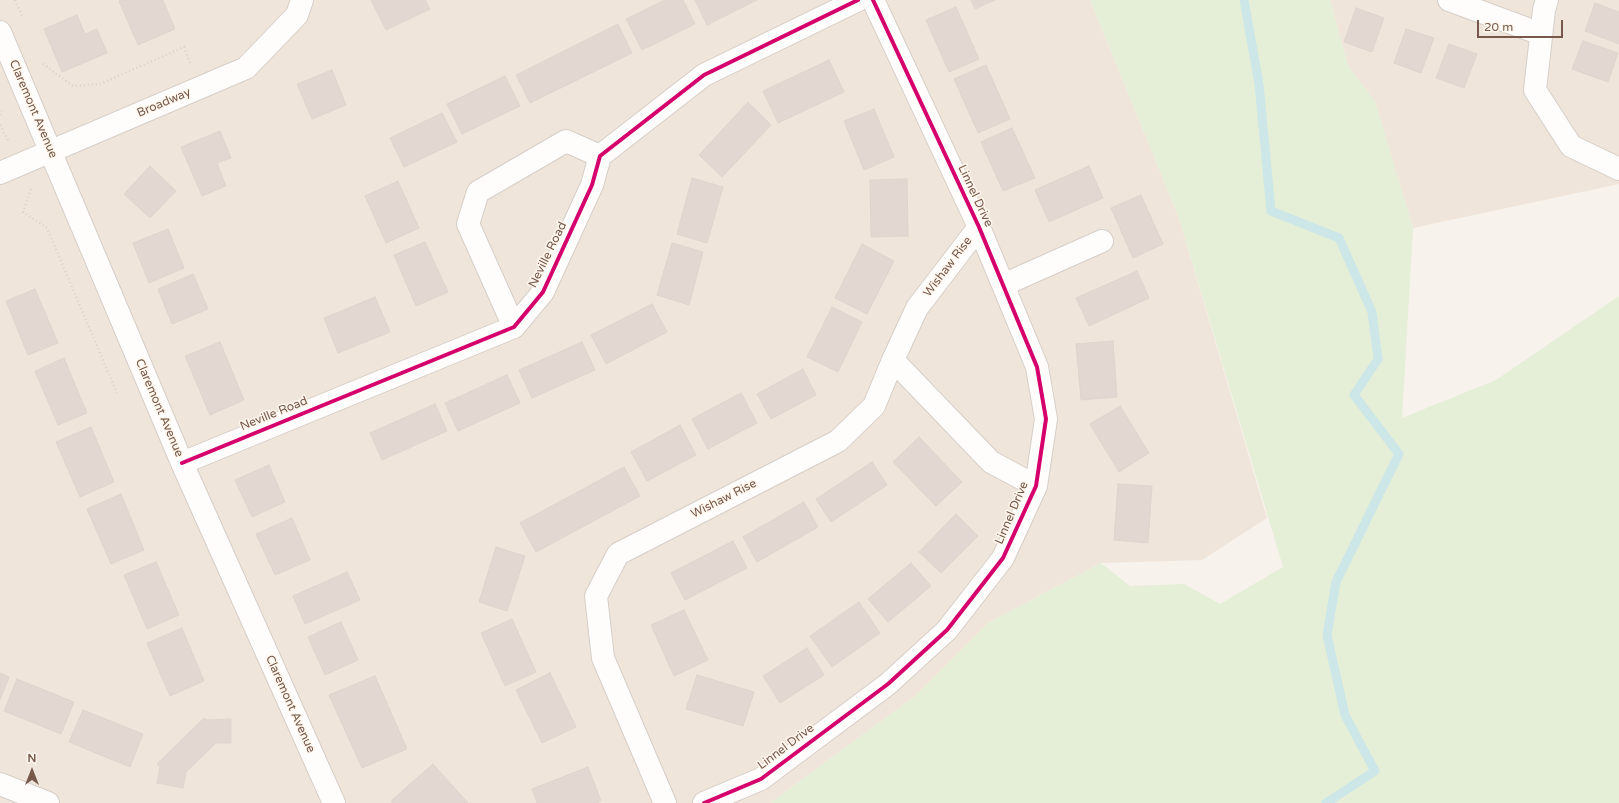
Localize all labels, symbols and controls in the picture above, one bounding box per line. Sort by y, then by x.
scale bar [1479,12,1565,38]
text: 20 m [1484,20,1513,34]
street label: Claremont Avenue [6,58,60,160]
street label: Broadway [135,85,193,121]
street label: Linnel Drive [954,163,996,229]
street label: Neville Road [526,220,570,290]
street label: Wishaw Rise [921,234,975,300]
street label: Claremont Avenue [132,357,186,459]
street label: Neville Road [238,394,310,434]
street label: Wishaw Rise [689,476,759,522]
street label: Linnel Drive [992,479,1032,547]
street label: Claremont Avenue [262,653,318,755]
street label: Linnel Drive [755,721,817,773]
north arrow [12,751,52,791]
text: N [28,752,36,765]

